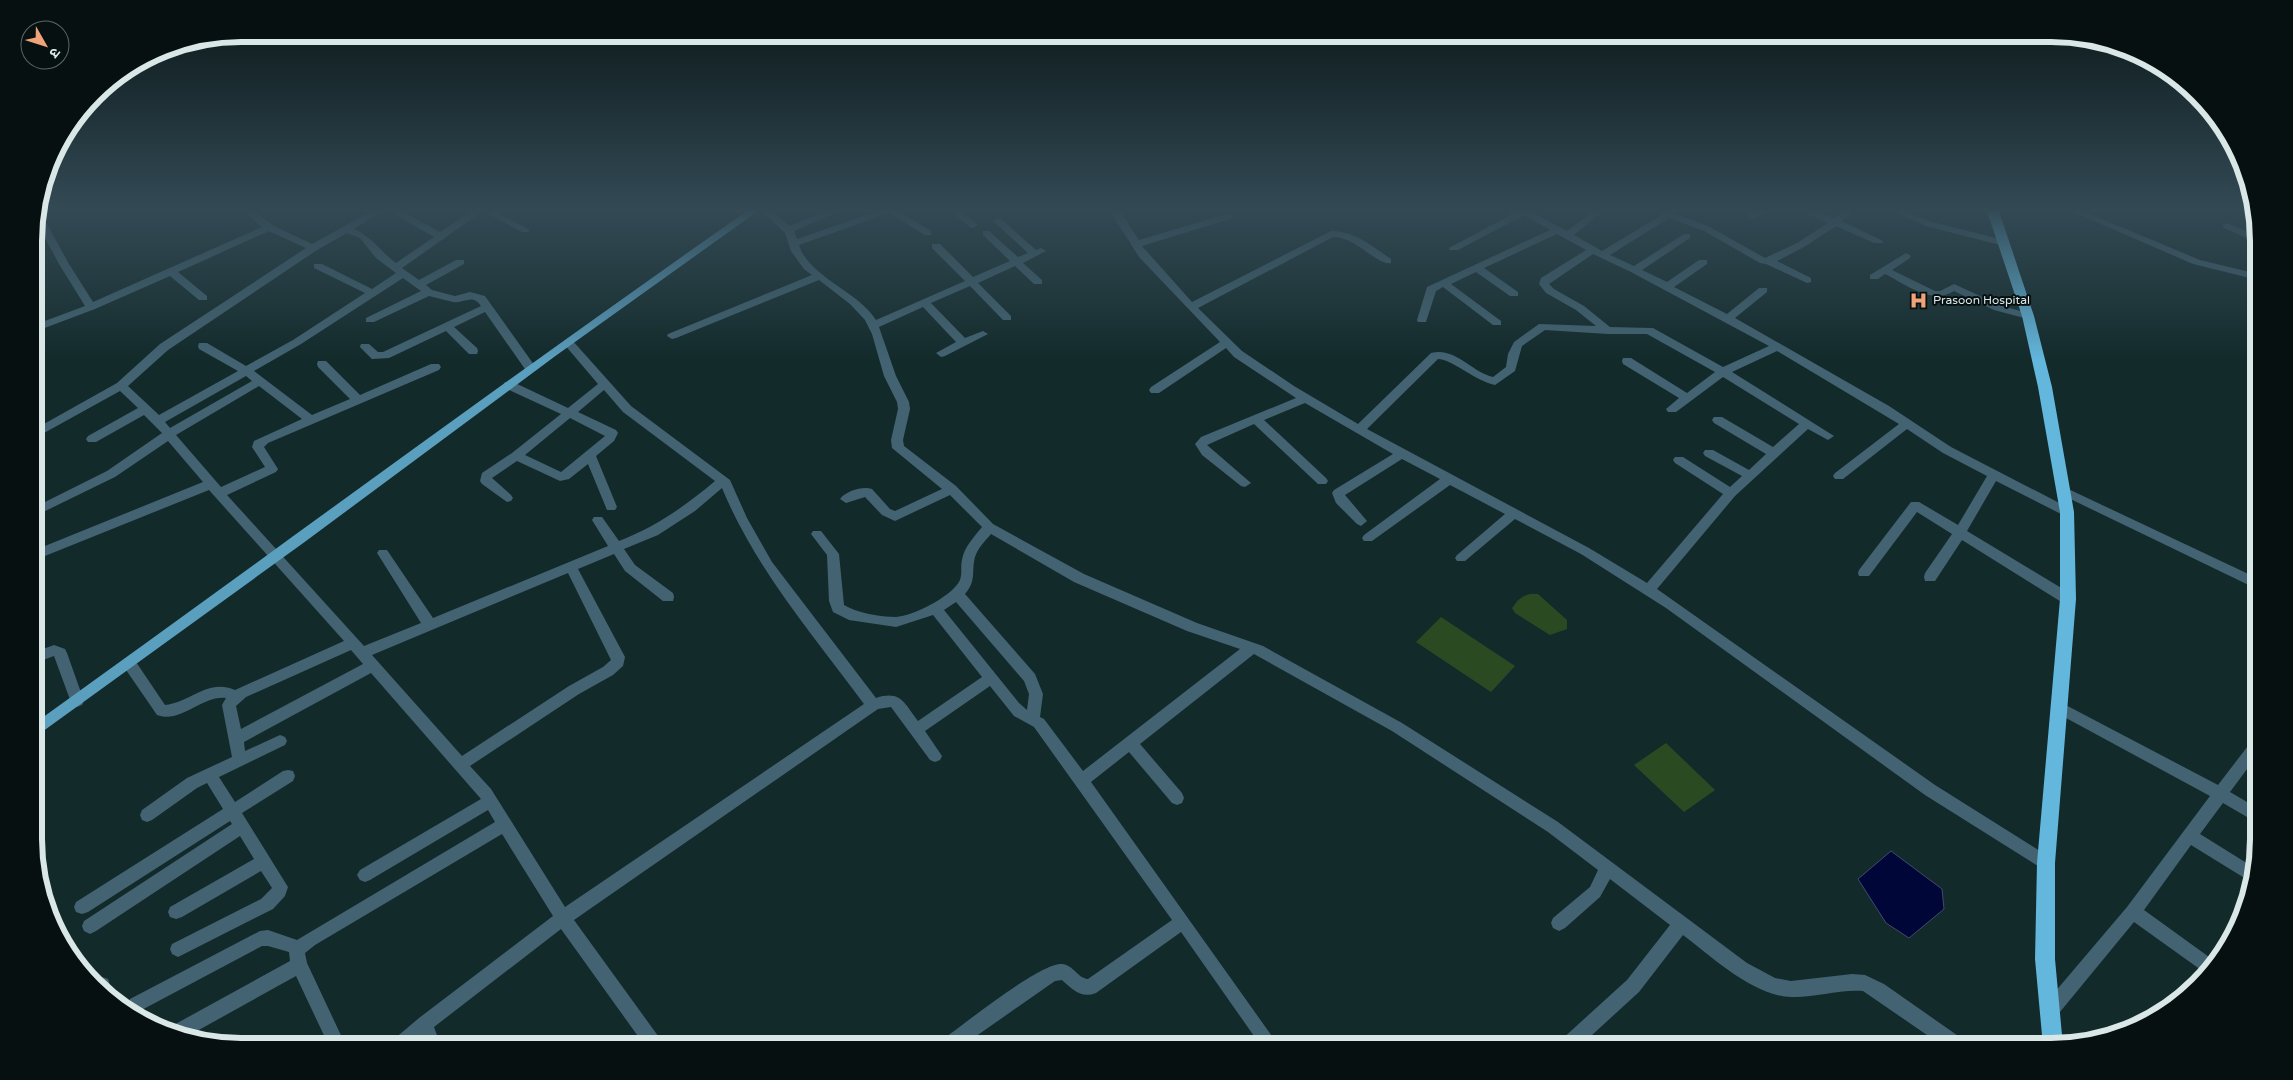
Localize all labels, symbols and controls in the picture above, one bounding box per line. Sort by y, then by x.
north arrow [20,20,70,70]
text: उ [45,44,64,62]
hospital icon: Prasoon Hospital [1909,290,1929,310]
place label: Prasoon Hospital [1933,293,2030,307]

